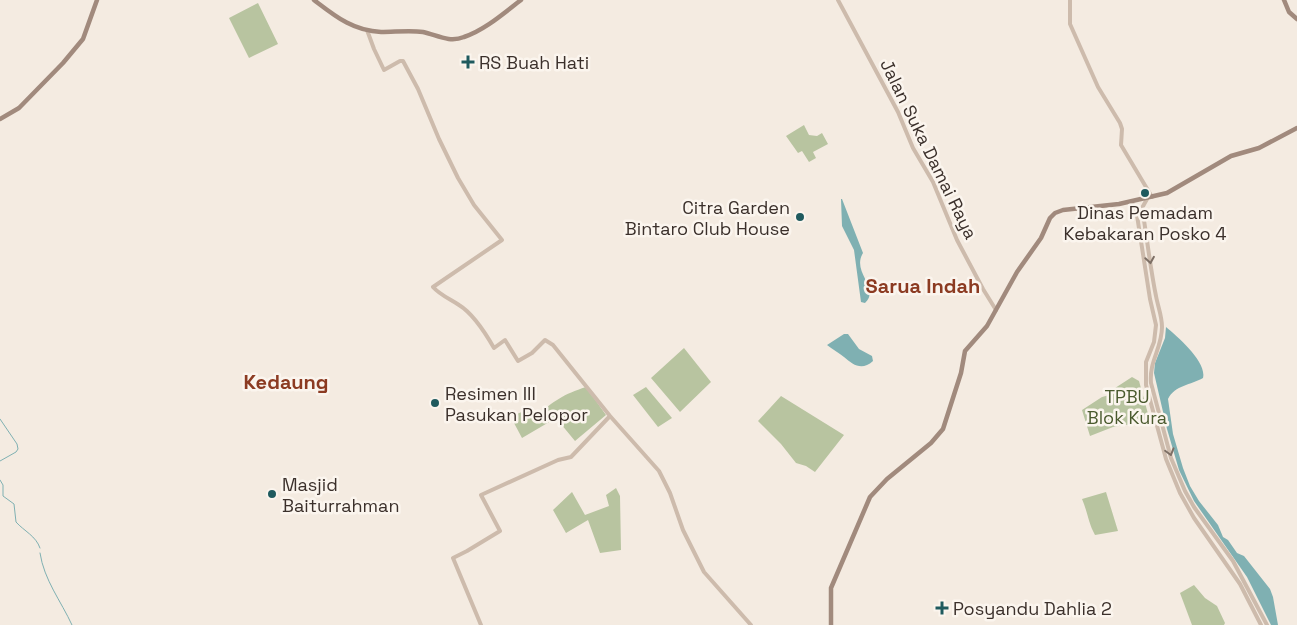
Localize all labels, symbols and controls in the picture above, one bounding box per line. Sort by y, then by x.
place label: RS Buah Hati [479,51,589,74]
marker: RS Buah Hati [461,55,475,69]
street label: Jalan Suka Damai Raya [875,55,983,243]
marker: Dinas Pemadam Kebakaran Posko 4 [1139,187,1151,199]
place label: Citra Garden Bintaro Club House [625,196,790,240]
place label: Dinas Pemadam Kebakaran Posko 4 [1064,201,1226,245]
marker: Citra Garden Bintaro Club House [794,211,806,223]
one-way arrow [1144,256,1155,264]
district label: Sarua Indah [866,273,980,299]
district label: Kedaung [243,369,329,395]
place label: Resimen III Pasukan Pelopor [445,382,588,426]
park label: TPBU Blok Kura [1087,385,1167,429]
marker: Resimen III Pasukan Pelopor [429,397,441,409]
one-way arrow [1164,447,1174,455]
place label: Masjid Baiturrahman [282,473,399,517]
marker: Masjid Baiturrahman [266,488,278,500]
place label: Posyandu Dahlia 2 [953,597,1112,620]
marker: Posyandu Dahlia 2 [935,601,949,615]

